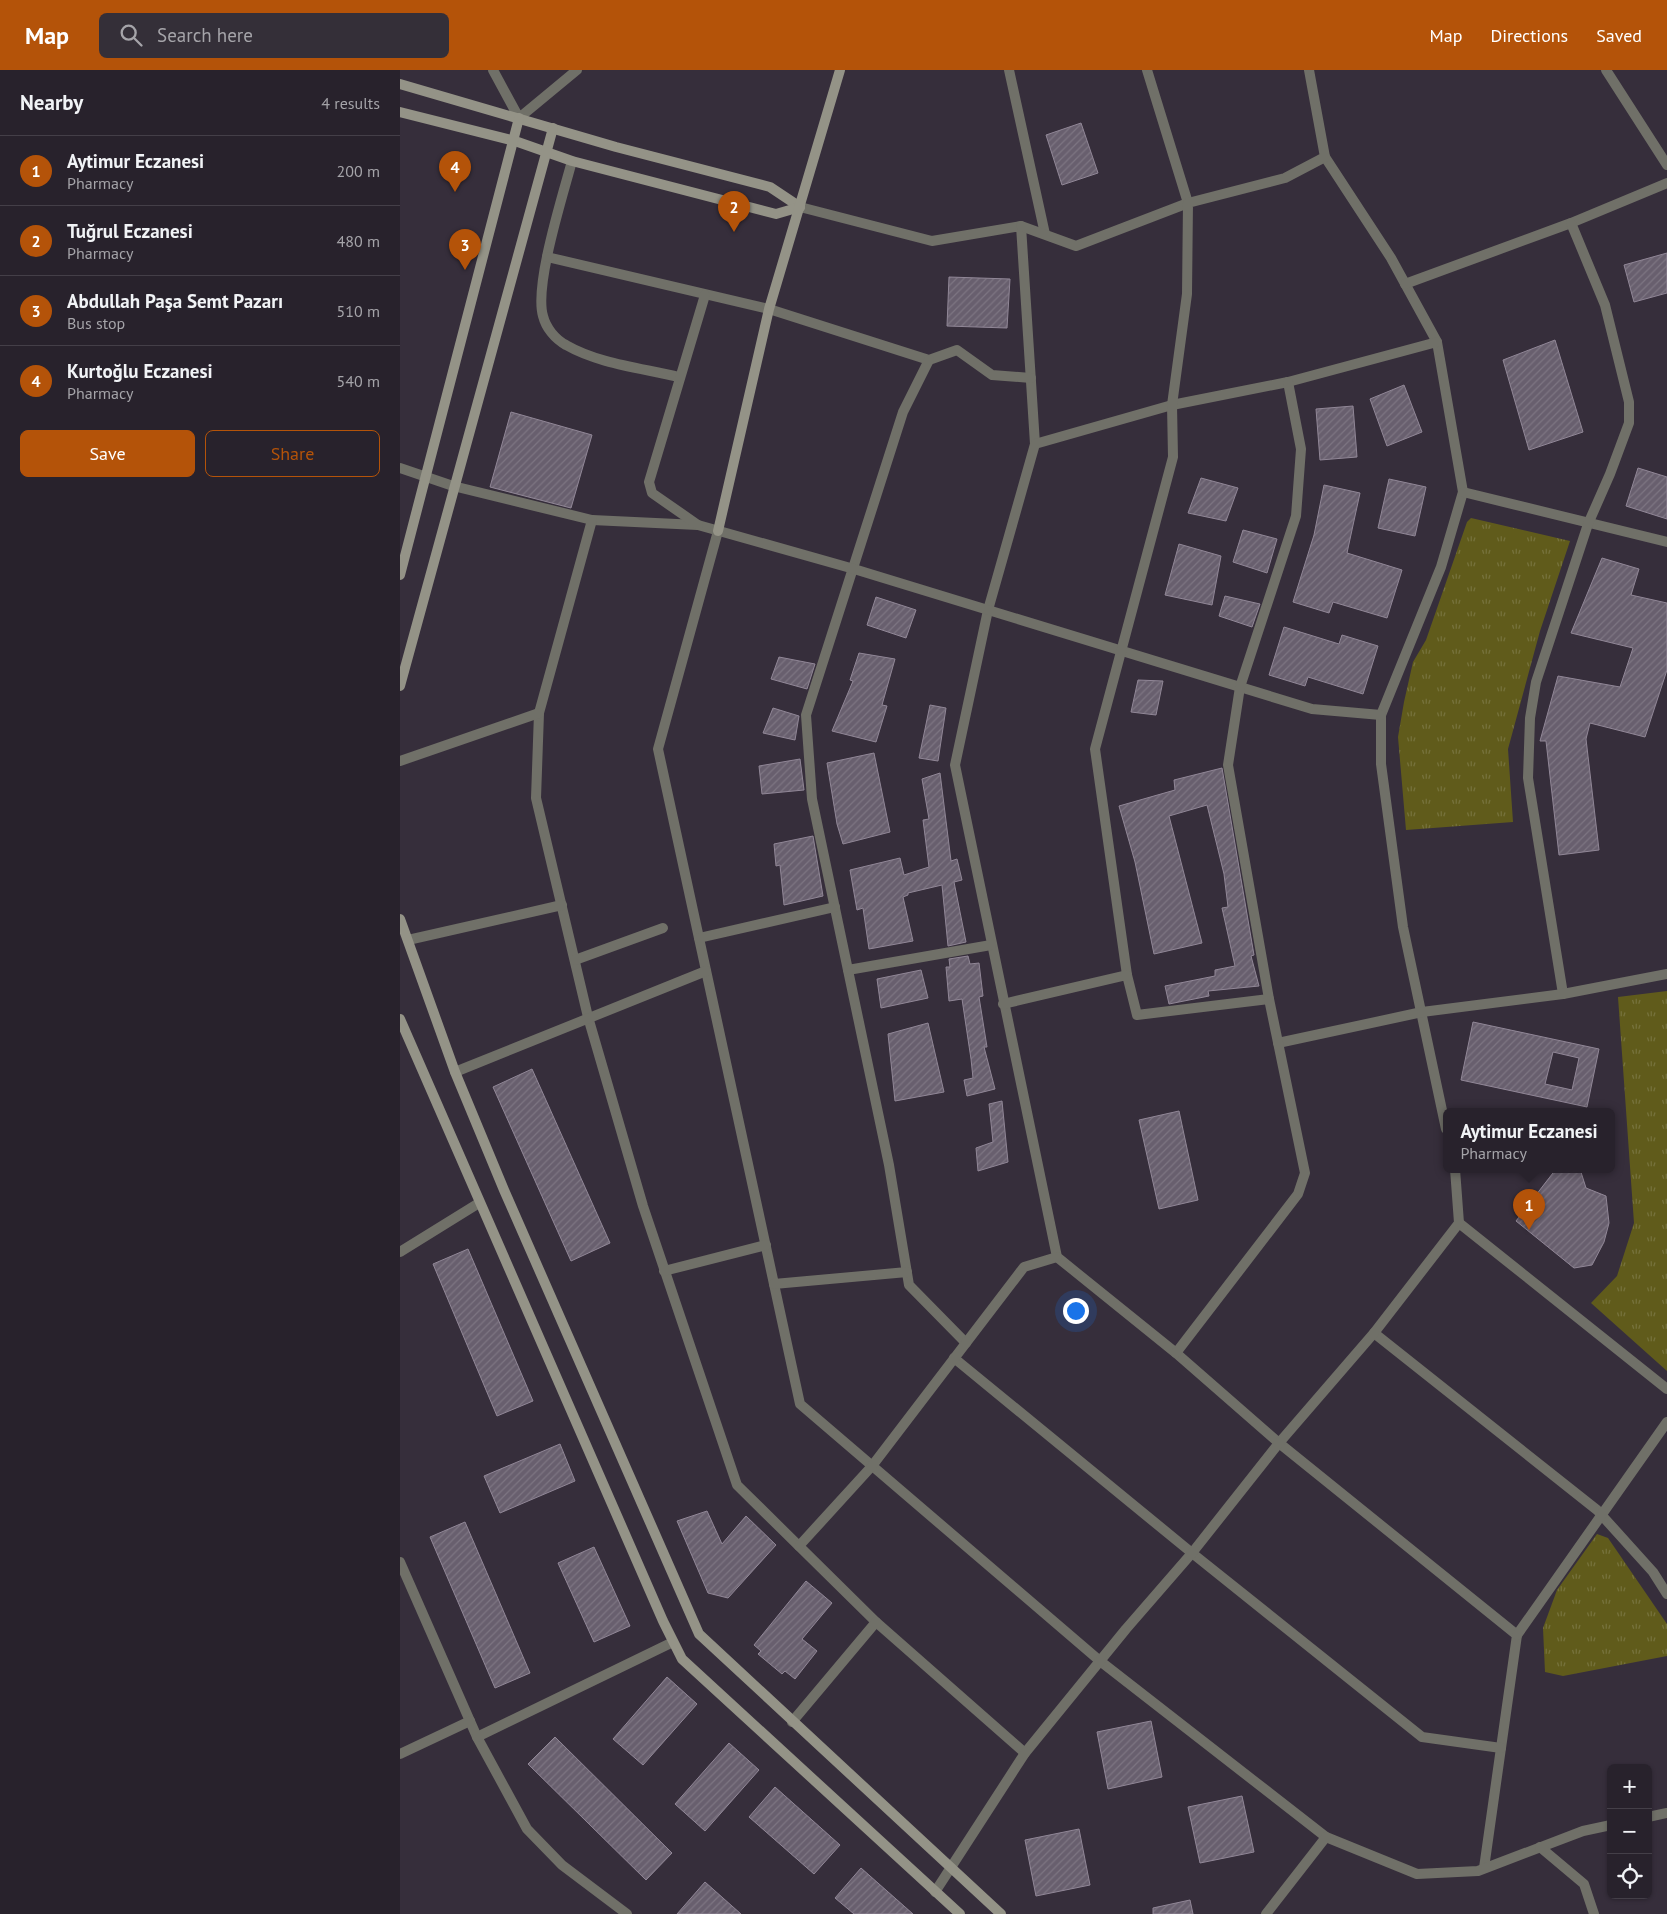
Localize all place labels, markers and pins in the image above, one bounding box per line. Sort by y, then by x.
pin: 4 [439,151,471,192]
pin: 2 [718,191,750,232]
pin: 3 [449,229,481,270]
pin: 1 [1513,1189,1545,1230]

